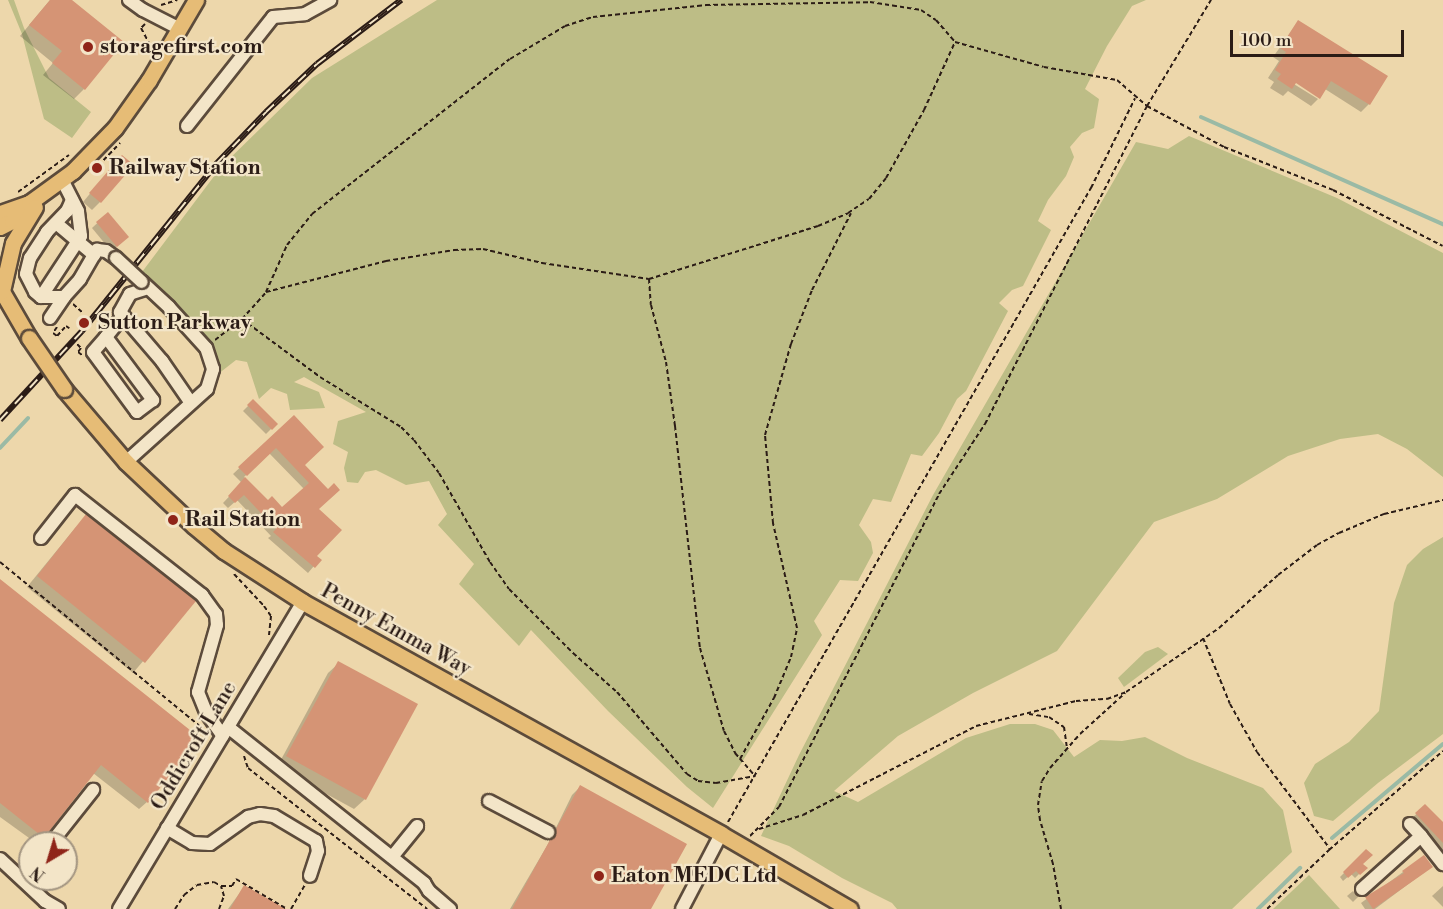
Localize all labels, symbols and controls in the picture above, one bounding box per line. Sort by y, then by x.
scale bar [1233,18,1407,56]
text: 100 m [1241,29,1292,52]
place label: storagefirst.com [100,34,263,60]
marker: storagefirst.com [81,40,95,54]
place label: Railway Station [109,155,261,181]
marker: Railway Station [90,161,104,175]
place label: Sutton Parkway [98,310,251,336]
marker: Sutton Parkway [75,314,93,332]
place label: Rail Station [185,507,300,533]
marker: Rail Station [166,513,180,527]
street label: Penny Emma Way [317,578,475,682]
street label: Oddicroft Lane [146,677,242,815]
north arrow [18,831,78,891]
text: N [27,862,49,885]
place label: Eaton MEDC Ltd [611,863,777,889]
marker: Eaton MEDC Ltd [592,869,606,883]

